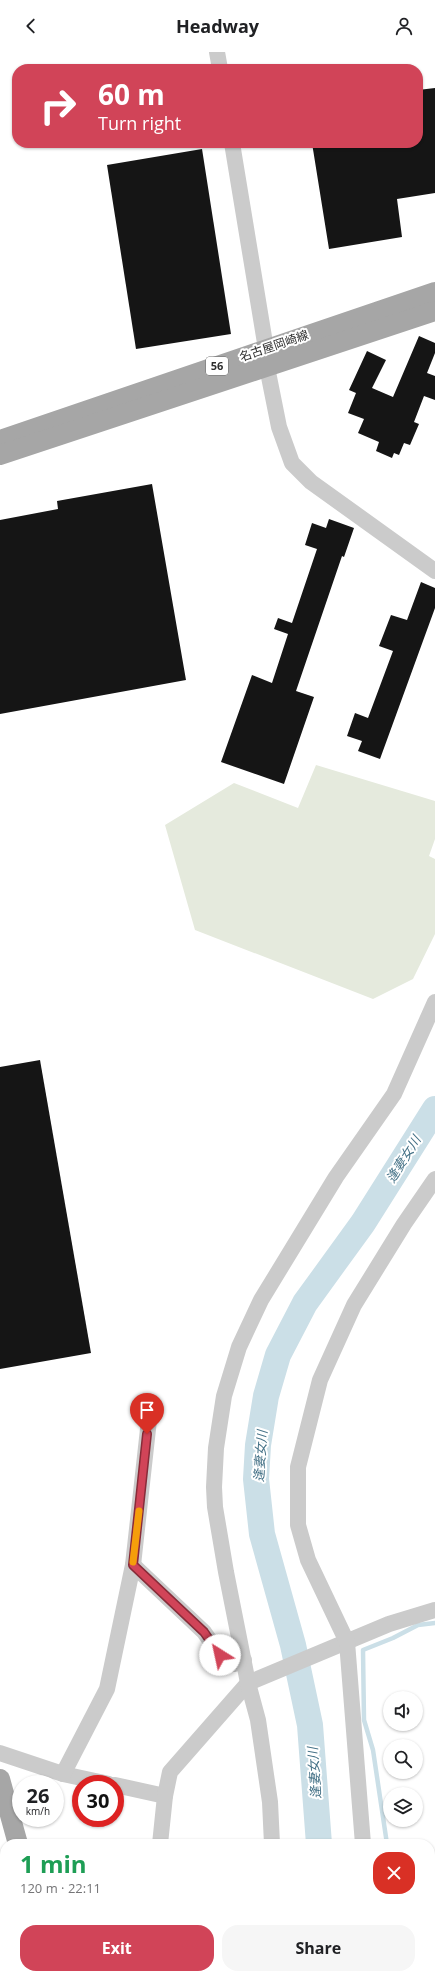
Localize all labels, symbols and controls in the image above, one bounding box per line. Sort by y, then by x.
text: Headway [176,14,259,38]
icon: back [20,15,42,37]
icon: person [393,15,415,37]
text: 60 m [98,75,165,113]
icon: right [32,80,84,132]
text: Turn right [98,111,181,135]
street label: 名古屋岡崎線 [237,326,311,365]
road number: 56 [206,357,228,375]
water label: 逢妻女川 [382,1130,425,1186]
pin [130,1393,164,1434]
icon: arrive [136,1399,158,1421]
water label: 逢妻女川 [249,1427,271,1483]
position arrow [199,1634,241,1676]
map controls [383,1691,423,1827]
button: sound [383,1691,423,1731]
button: search [383,1739,423,1779]
water label: 逢妻女川 [303,1744,325,1800]
speed limit sign: 30 [72,1775,124,1827]
text: 26 [27,1782,49,1809]
button: layers [383,1787,423,1827]
text: km/h [26,1804,50,1818]
text: 1 min [20,1847,87,1880]
button: close [373,1852,415,1894]
text: 120 m · 22:11 [20,1879,101,1897]
button: Exit [20,1925,214,1971]
button: Share [222,1925,415,1971]

